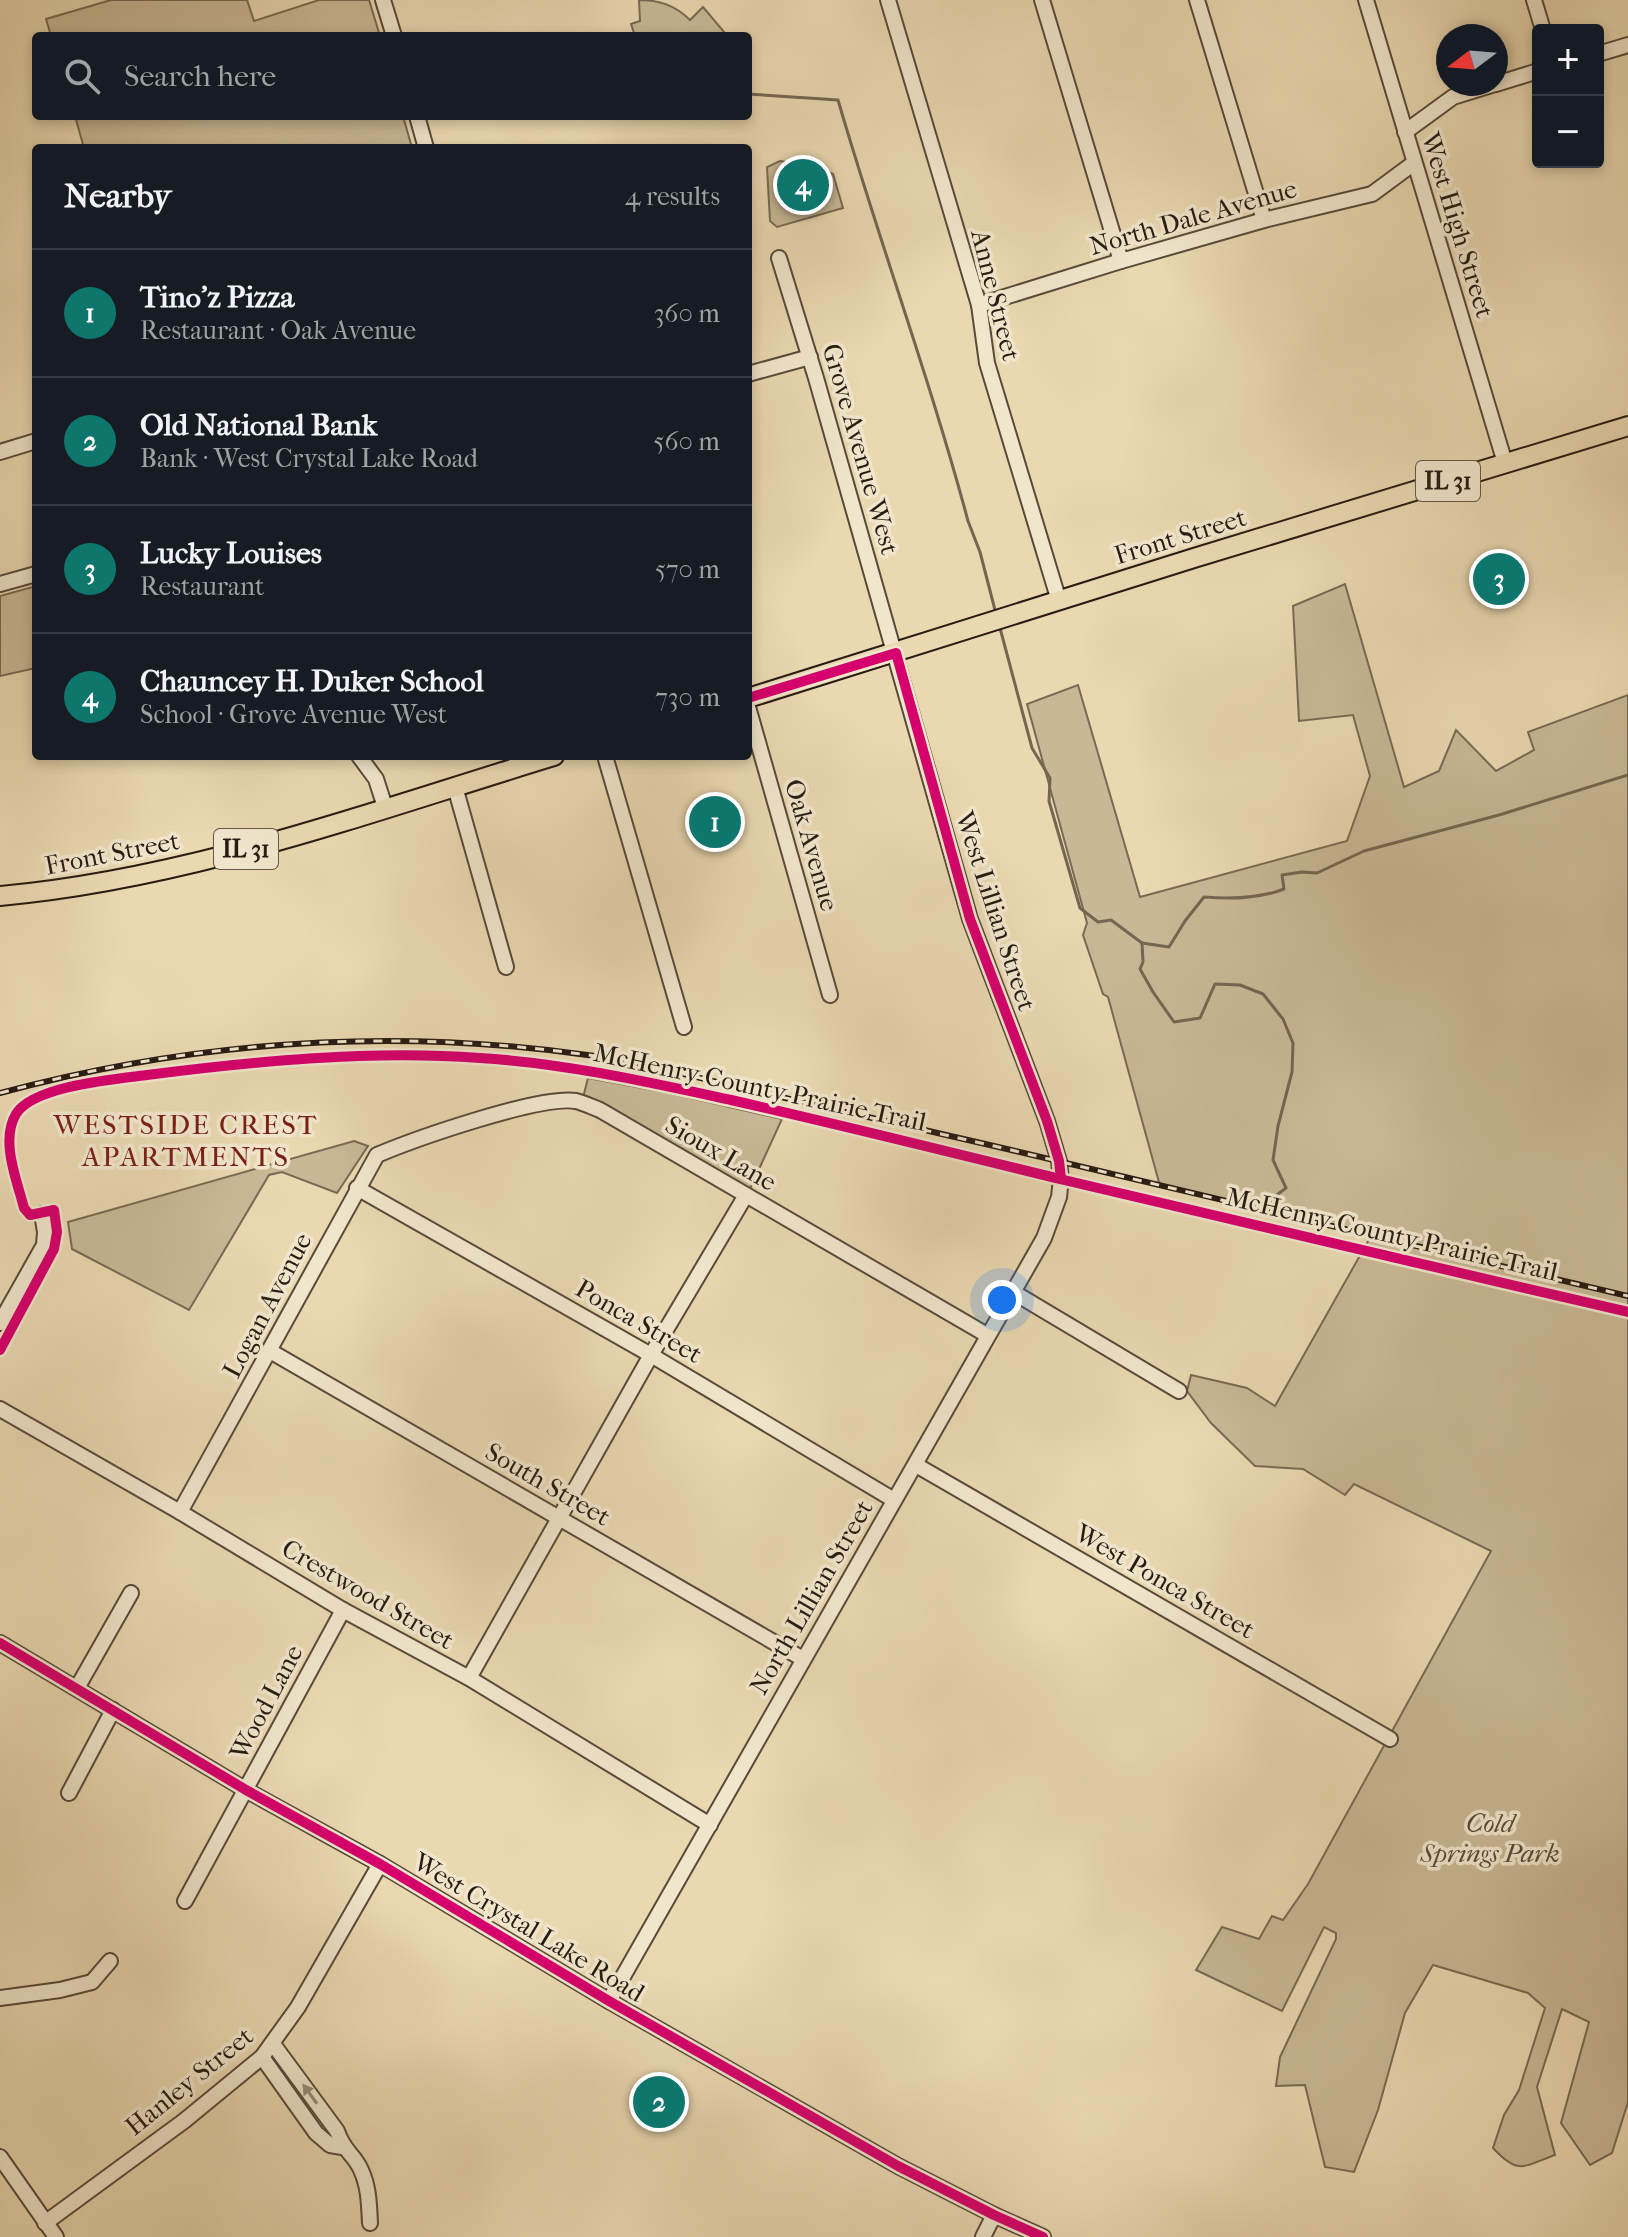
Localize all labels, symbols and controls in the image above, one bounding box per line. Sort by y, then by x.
north arrow [1436,24,1508,96]
map controls [1532,24,1604,168]
button: + [1532,24,1604,96]
search box [32,32,752,120]
icon: search [60,54,104,98]
text: Search here [124,59,276,94]
button: − [1532,96,1604,168]
street label: West High Street [1414,128,1501,322]
pin: 4 [777,155,829,215]
street label: North Dale Avenue [1086,173,1300,262]
text: Nearby [64,176,171,216]
text: 4 results [625,181,720,212]
street label: Anne Street [964,225,1027,365]
text: Tino'z Pizza [140,280,294,315]
text: 1 [85,298,95,329]
text: 360 m [654,298,720,329]
text: Restaurant · Oak Avenue [140,315,416,346]
street label: Grove Avenue West [816,340,906,559]
text: Old National Bank [140,408,377,443]
text: 2 [83,426,97,457]
text: 560 m [653,426,720,457]
text: Bank · West Crystal Lake Road [140,443,478,474]
road number: IL 31 [1416,461,1480,501]
street label: Front Street [1110,502,1250,571]
text: Lucky Louises [140,536,322,571]
pin: 3 [1473,549,1525,609]
text: 3 [85,554,95,585]
text: 570 m [655,554,720,585]
text: Restaurant [140,571,264,602]
text: Chauncey H. Duker School [140,664,484,699]
text: 4 [82,682,98,713]
text: 730 m [655,682,720,713]
text: School · Grove Avenue West [140,699,447,730]
street label: Oak Avenue [778,776,845,915]
pin: 1 [689,792,741,852]
street label: West Lillian Street [948,807,1043,1015]
street label: Front Street [42,825,183,882]
road number: IL 31 [214,829,278,869]
street label: McHenry County Prairie Trail [591,1037,929,1138]
district label: WESTSIDE CREST APARTMENTS [53,1108,318,1173]
street label: Sioux Lane [660,1109,782,1198]
street label: McHenry County Prairie Trail [1223,1181,1561,1288]
street label: Logan Avenue [216,1227,319,1383]
street label: Ponca Street [570,1273,708,1370]
your location [982,1280,1022,1320]
street label: South Street [480,1436,616,1533]
street label: North Lillian Street [743,1494,880,1700]
street label: West Ponca Street [1069,1517,1261,1646]
street label: Crestwood Street [276,1533,460,1657]
street label: Wood Lane [223,1639,310,1766]
park label: Cold Springs Park [1419,1808,1560,1869]
street label: West Crystal Lake Road [407,1846,651,2009]
street label: Hanley Street [119,2020,260,2142]
pin: 2 [633,2072,685,2132]
one-way arrow [303,2084,318,2105]

